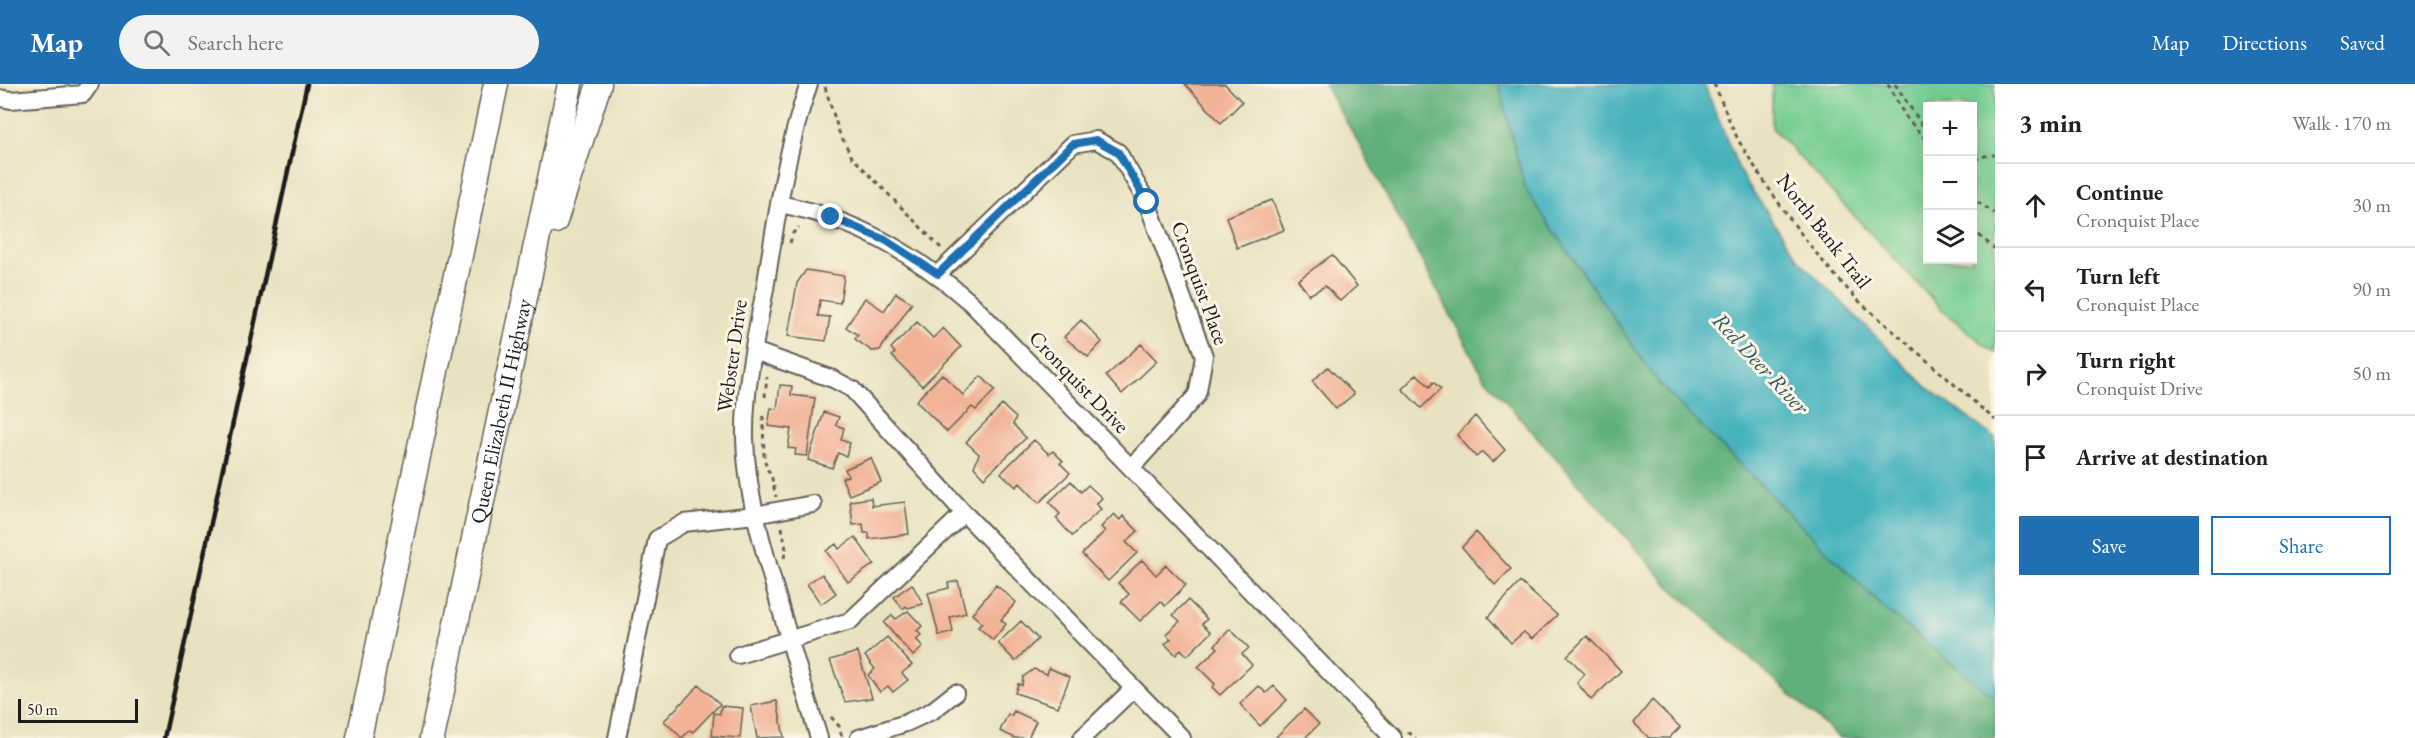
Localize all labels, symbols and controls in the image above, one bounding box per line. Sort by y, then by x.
search box [119,15,539,69]
text: Map [30,24,83,60]
icon: search [140,26,173,59]
text: Search here [188,28,283,57]
text: Map [2152,29,2189,56]
text: Directions [2222,29,2307,56]
text: Saved [2340,29,2385,56]
map controls [1923,102,1977,264]
button: + [1923,102,1977,156]
text: 3 min [2019,106,2082,140]
text: Walk · 170 m [2292,110,2391,136]
button: − [1923,156,1977,210]
street label: North Bank Trail [1771,168,1878,294]
text: Continue [2076,178,2163,207]
route start [1133,188,1159,214]
icon: ahead [2019,189,2052,222]
text: 30 m [2352,192,2391,218]
route end [817,203,843,229]
text: Cronquist Place [2076,207,2199,233]
button: layers [1923,210,1977,264]
street label: Cronquist Place [1166,217,1235,348]
text: Turn left [2076,262,2160,291]
icon: left [2019,273,2052,306]
text: 90 m [2352,276,2391,302]
text: Cronquist Place [2076,291,2199,317]
street label: Queen Elizabeth II Highway [464,295,538,526]
street label: Webster Drive [710,298,753,414]
water label: Red Deer River [1706,306,1816,422]
street label: Cronquist Drive [1023,324,1135,439]
text: Turn right [2076,346,2175,375]
icon: right [2019,357,2052,390]
text: 50 m [2352,360,2391,386]
text: Cronquist Drive [2076,375,2203,401]
icon: arrive [2019,441,2052,474]
text: Arrive at destination [2076,443,2268,472]
button: Save [2019,516,2199,575]
button: Share [2211,516,2391,575]
scale bar [18,696,138,724]
text: 50 m [27,699,58,720]

